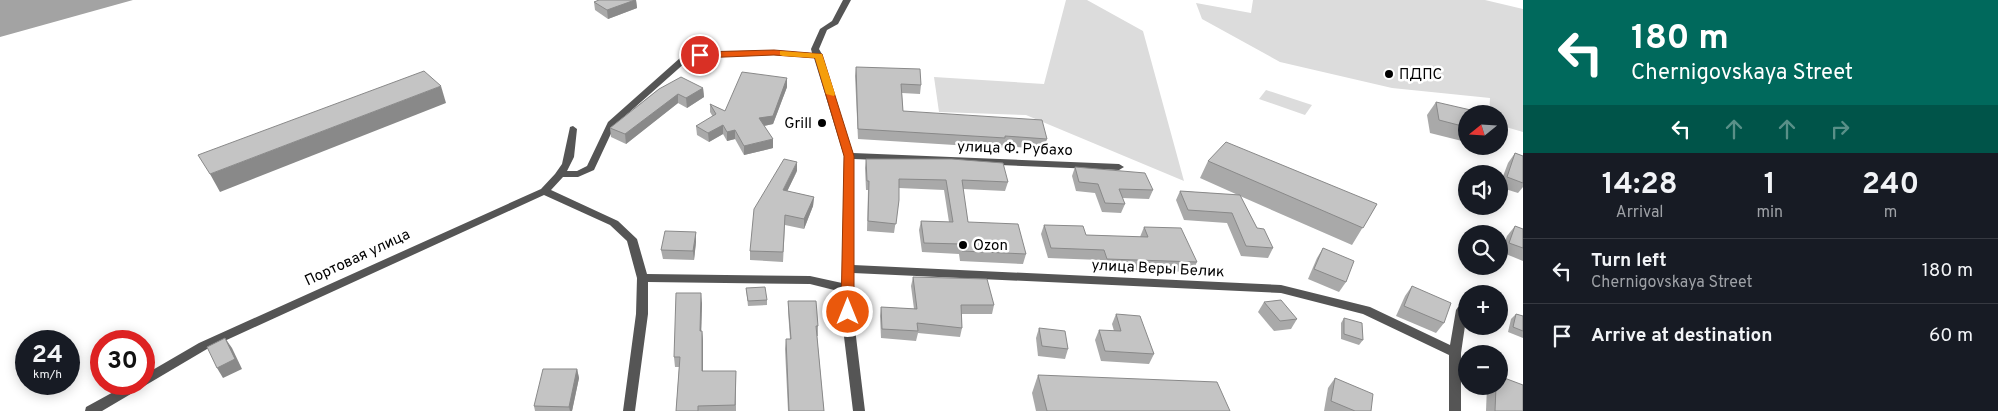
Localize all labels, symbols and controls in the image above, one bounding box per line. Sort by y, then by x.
text: 180 m [1631,17,1729,61]
icon: left [1548,20,1613,85]
pin [679,34,721,76]
icon: arrive [686,41,714,69]
text: Chernigovskaya Street [1631,60,1853,87]
place label: ПДПС [1399,66,1442,85]
marker: ПДПС [1383,68,1395,80]
north arrow [1458,105,1508,155]
map controls [1458,105,1508,395]
place label: Grill [784,115,812,134]
icon: left [1667,115,1695,143]
icon: ahead [1720,115,1748,143]
icon: ahead [1773,115,1801,143]
icon: right [1826,115,1854,143]
marker: Grill [816,117,828,129]
street label: улица Ф. Рубахо [957,138,1073,161]
button: sound [1458,165,1508,215]
text: 14:28 [1602,167,1678,204]
text: 1 [1764,167,1776,204]
text: 240 [1862,167,1919,204]
text: Arrival [1616,203,1664,223]
text: min [1756,203,1783,223]
text: m [1884,203,1897,223]
button: search [1458,225,1508,275]
street label: Портовая улица [302,226,413,291]
place label: Ozon [973,237,1008,256]
marker: Ozon [957,239,969,251]
text: Turn left [1591,249,1667,273]
street label: улица Веры Белик [1091,257,1225,282]
icon: left [1548,257,1576,285]
text: 180 m [1922,259,1973,283]
text: Chernigovskaya Street [1591,273,1753,293]
position arrow [821,285,873,337]
button: + [1458,285,1508,335]
icon: arrive [1548,322,1576,350]
text: Arrive at destination [1591,324,1772,348]
text: 60 m [1929,324,1973,348]
speed limit sign: 30 [90,330,155,395]
text: 24 [32,340,63,372]
button: − [1458,345,1508,395]
text: km/h [33,367,62,383]

